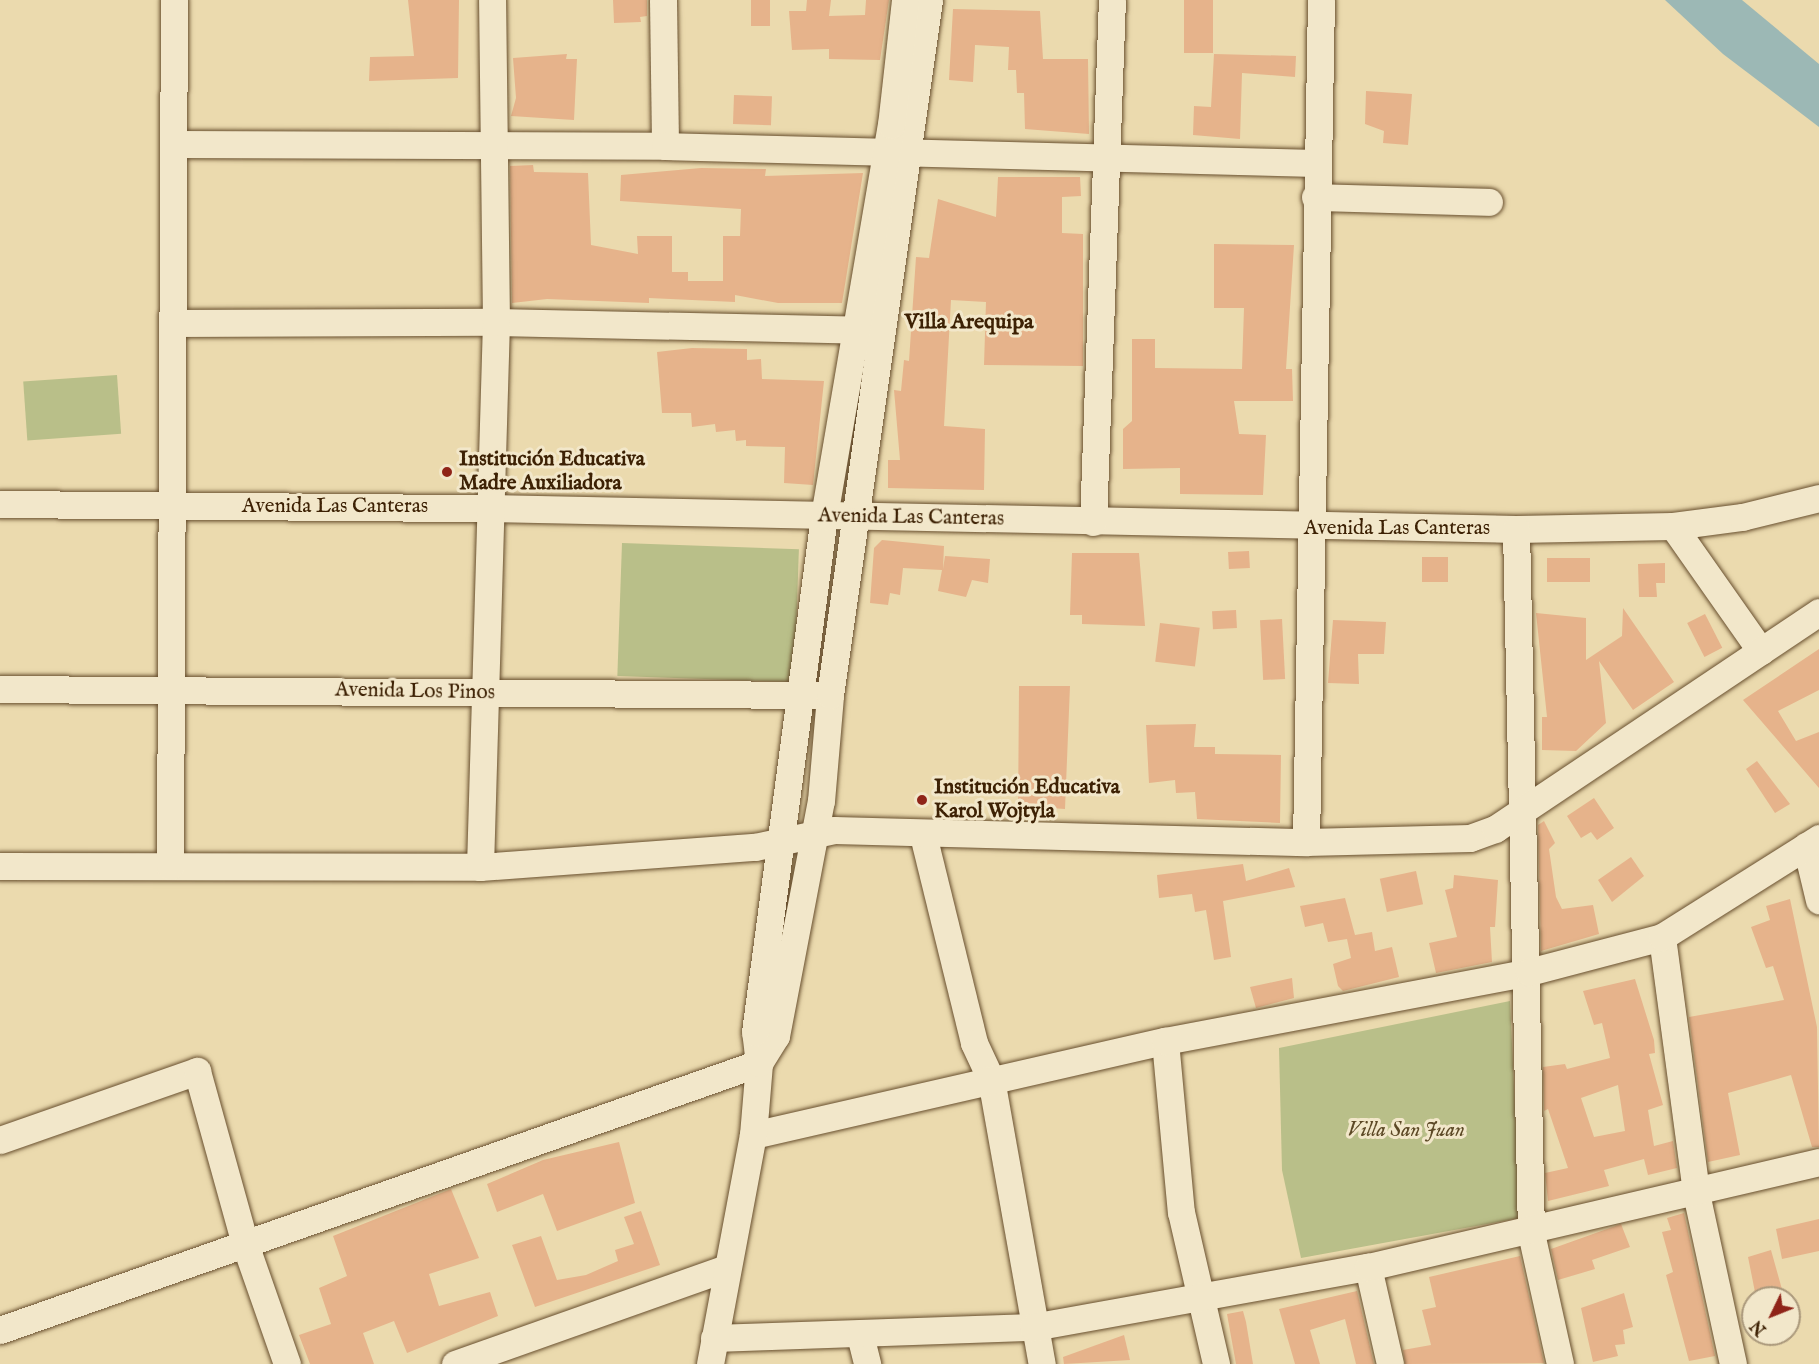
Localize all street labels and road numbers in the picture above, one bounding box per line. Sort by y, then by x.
street label: Avenida Las Canteras [242,494,428,520]
street label: Avenida Las Canteras [818,504,1004,532]
street label: Avenida Las Canteras [1304,516,1490,542]
street label: Avenida Los Pinos [335,678,495,706]

